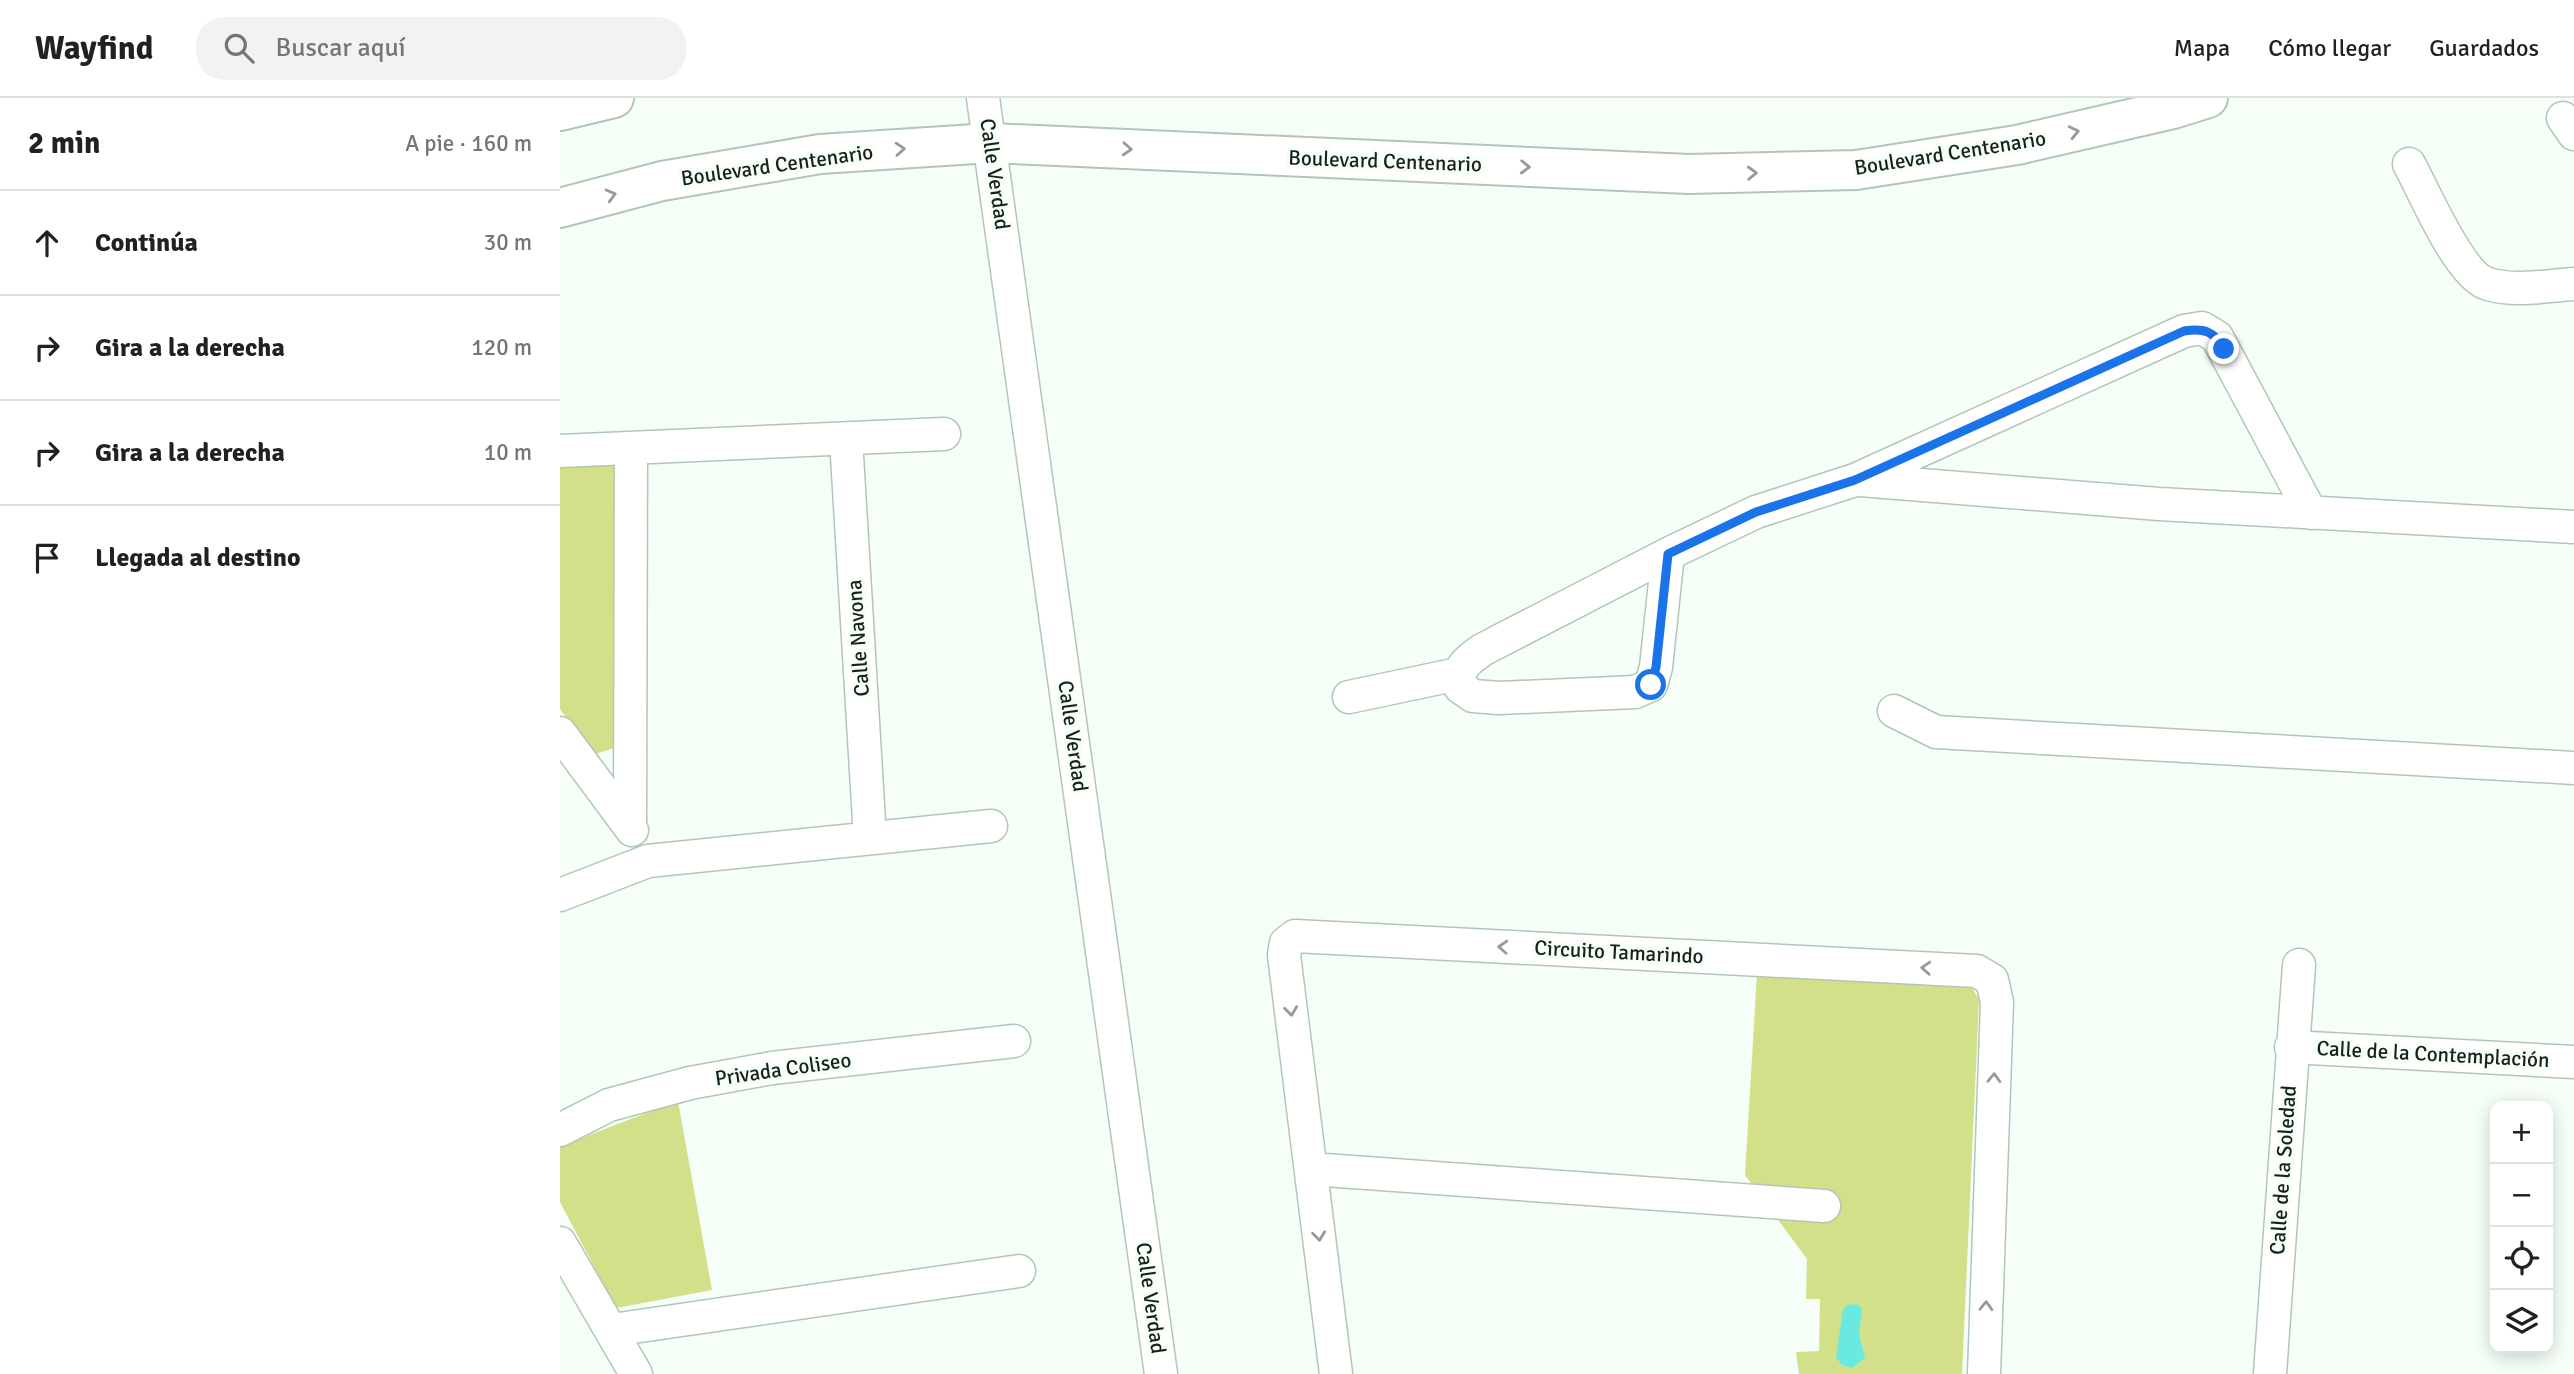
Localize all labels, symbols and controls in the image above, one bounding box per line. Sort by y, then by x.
search box [196,17,686,80]
text: Wayfind [35,28,154,69]
icon: search [220,29,258,67]
text: Buscar aquí [276,32,406,64]
text: Mapa [2174,33,2230,63]
text: Cómo llegar [2268,33,2391,63]
text: Guardados [2429,33,2539,63]
street label: Calle Verdad [974,117,1016,231]
text: 2 min [28,125,100,162]
street label: Boulevard Centenario [1852,125,2048,181]
one-way arrow [2068,125,2080,140]
text: A pie · 160 m [405,129,532,158]
street label: Boulevard Centenario [679,139,875,191]
one-way arrow [894,142,905,157]
one-way arrow [1121,142,1132,157]
street label: Boulevard Centenario [1288,145,1482,177]
one-way arrow [1520,160,1531,175]
one-way arrow [1747,165,1758,180]
one-way arrow [605,189,617,203]
icon: ahead [28,224,66,262]
text: Continúa [95,227,198,259]
text: 30 m [484,228,532,257]
icon: right [28,329,66,367]
text: Gira a la derecha [95,332,285,364]
text: 120 m [471,333,532,362]
route end [2208,333,2239,364]
icon: right [28,434,66,472]
text: Gira a la derecha [95,437,285,469]
text: 10 m [484,438,532,467]
icon: arrive [28,539,66,577]
text: Llegada al destino [95,542,301,574]
street label: Calle Navona [841,579,875,697]
route start [1635,669,1666,700]
street label: Calle Verdad [1052,679,1094,793]
street label: Circuito Tamarindo [1534,935,1704,969]
one-way arrow [1497,939,1508,954]
one-way arrow [1920,961,1931,976]
one-way arrow [1283,1005,1298,1017]
street label: Calle de la Contemplación [2316,1035,2550,1073]
street label: Privada Coliseo [713,1047,853,1091]
one-way arrow [1986,1073,2002,1083]
street label: Calle de la Soledad [2264,1084,2302,1256]
map controls [2490,1101,2553,1353]
button: + [2490,1101,2553,1164]
button: − [2490,1164,2553,1227]
button: locate [2490,1227,2553,1290]
one-way arrow [1312,1231,1327,1242]
street label: Calle Verdad [1130,1241,1172,1355]
button: layers [2490,1290,2553,1353]
one-way arrow [1979,1300,1994,1311]

